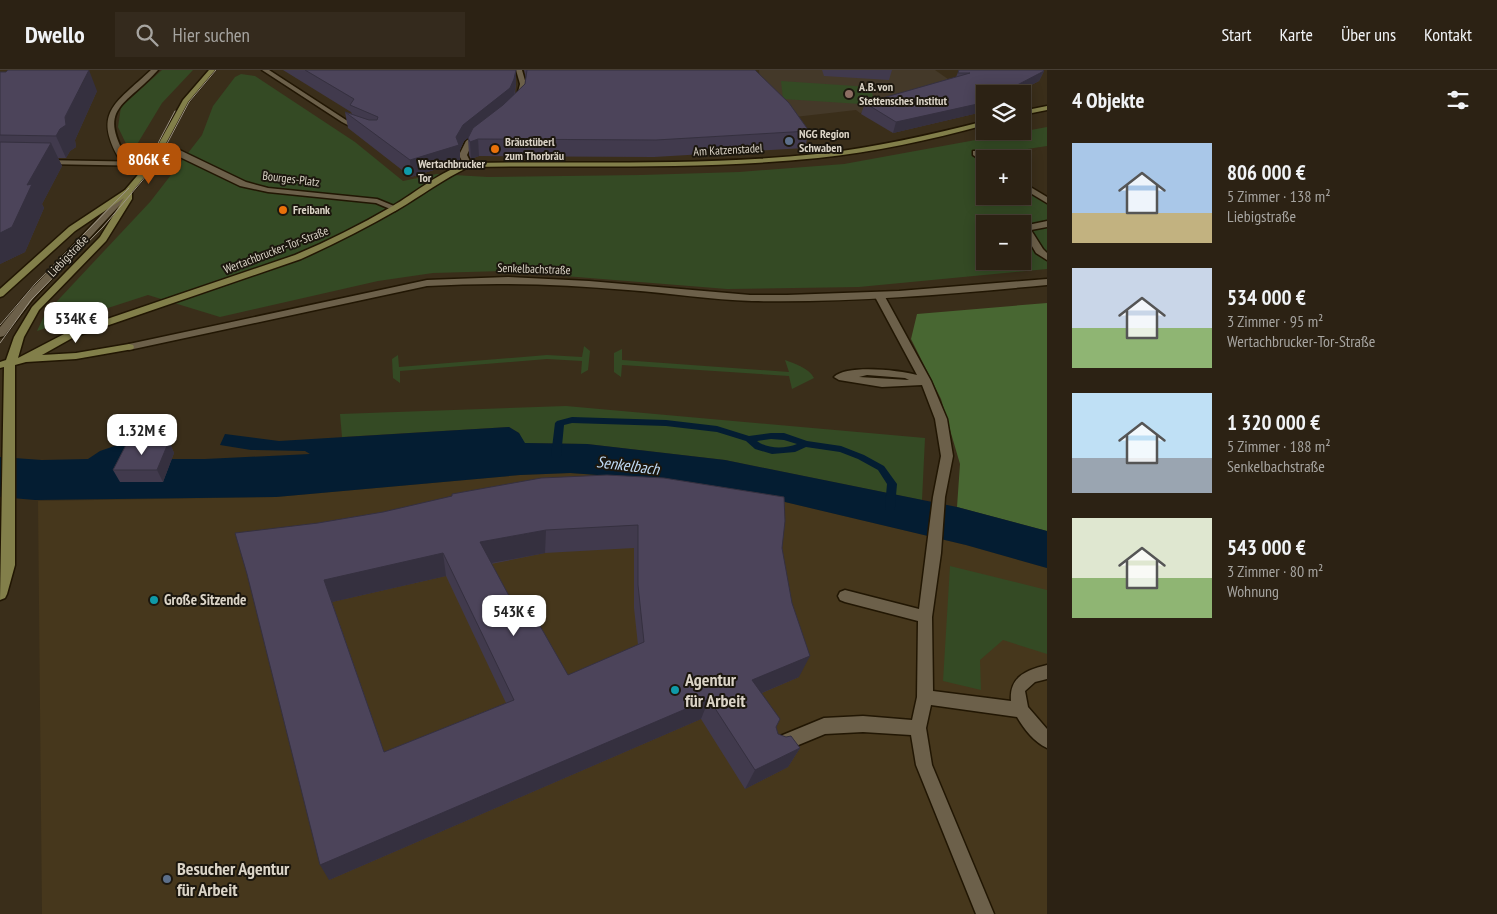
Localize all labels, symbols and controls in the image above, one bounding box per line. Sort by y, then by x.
search box [115,12,465,57]
text: Dwello [25,19,85,50]
icon: search [133,21,161,49]
text: Hier suchen [173,23,250,47]
text: Start [1221,23,1252,46]
text: Karte [1280,23,1313,46]
text: Über uns [1341,23,1396,46]
text: Kontakt [1424,23,1472,46]
place label: A.B. von Stettensches Institut [858,79,947,108]
map controls [976,85,1031,270]
button: layers [976,85,1031,140]
icon: filters [1444,86,1472,114]
text: 4 Objekte [1072,87,1144,114]
marker: A.B. von Stettensches Institut [843,88,855,100]
place label: NGG Region Schwaben [799,126,849,155]
place label: Bräustüberl zum Thorbräu [505,134,564,163]
marker: NGG Region Schwaben [783,135,795,147]
street label: Am Katzenstadel [693,140,763,159]
pin: 806K € [108,142,190,185]
marker: Bräustüberl zum Thorbräu [489,143,501,155]
text: 806K € [128,149,170,169]
button: + [976,150,1031,205]
place label: Wertachbrucker Tor [417,156,485,185]
text: 806 000 € [1227,159,1306,186]
icon: home [1112,163,1172,223]
marker: Wertachbrucker Tor [402,165,414,177]
street label: Bourges-Platz [262,168,321,189]
text: 5 Zimmer · 138 m² [1227,186,1331,206]
place label: Freibank [293,202,330,217]
marker: Freibank [277,204,289,216]
text: Liebigstraße [1227,206,1296,226]
button: − [976,215,1031,270]
street label: Wertachbrucker-Tor-Straße [221,223,330,276]
street label: Liebigstraße [44,232,91,279]
street label: Senkelbachstraße [497,260,571,277]
text: 534 000 € [1227,284,1306,311]
icon: home [1112,288,1172,348]
pin: 534K € [35,302,117,344]
text: 534K € [55,308,97,328]
text: 3 Zimmer · 95 m² [1227,311,1323,331]
text: Wertachbrucker-Tor-Straße [1227,331,1375,351]
text: 1 320 000 € [1227,409,1320,436]
icon: home [1112,413,1172,473]
pin: 1.32M € [96,414,188,456]
text: 1.32M € [118,420,166,440]
text: 5 Zimmer · 188 m² [1227,436,1331,456]
water label: Senkelbach [596,451,661,479]
text: Senkelbachstraße [1227,456,1325,476]
text: 543 000 € [1227,534,1306,561]
icon: home [1112,538,1172,598]
text: 3 Zimmer · 80 m² [1227,561,1323,581]
text: Wohnung [1227,581,1279,601]
place label: Große Sitzende [164,590,246,609]
marker: Große Sitzende [148,594,160,606]
pin: 543K € [473,594,555,637]
text: 543K € [493,601,535,621]
place label: Agentur für Arbeit [684,668,746,712]
marker: Agentur für Arbeit [669,684,681,696]
place label: Besucher Agentur für Arbeit [177,857,290,901]
marker: Besucher Agentur für Arbeit [161,873,173,885]

